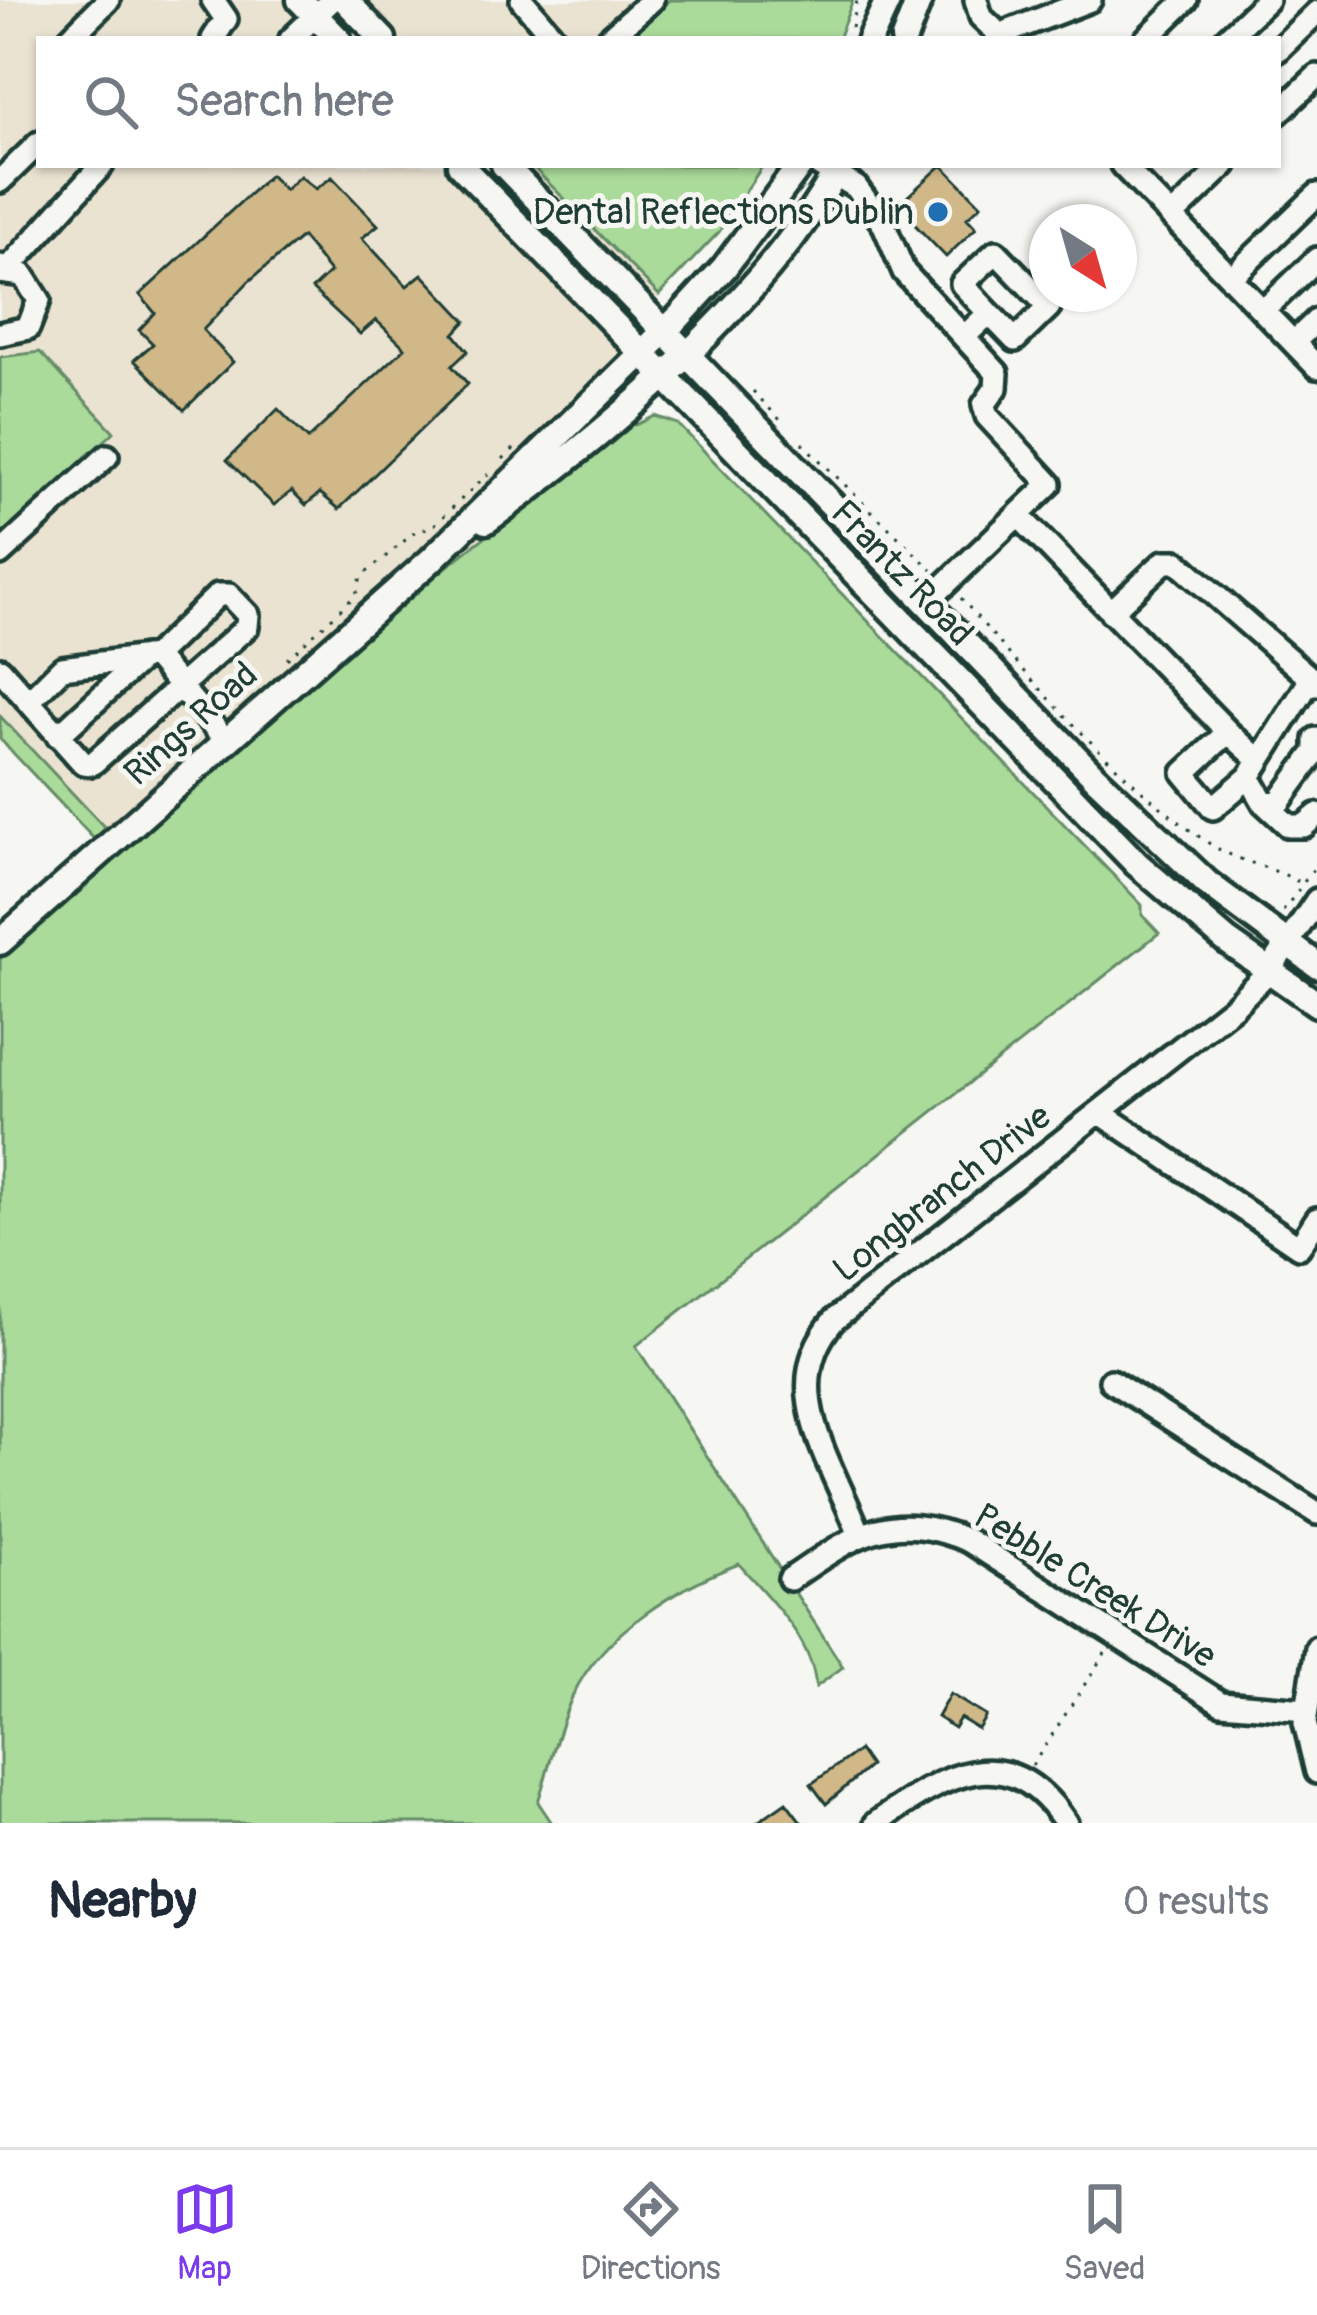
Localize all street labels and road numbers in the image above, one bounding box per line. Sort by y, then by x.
street label: Frantz Road [821,491,983,655]
street label: Rings Road [115,652,267,796]
street label: Longbranch Drive [824,1094,1060,1292]
street label: Pebble Creek Drive [966,1494,1224,1679]

